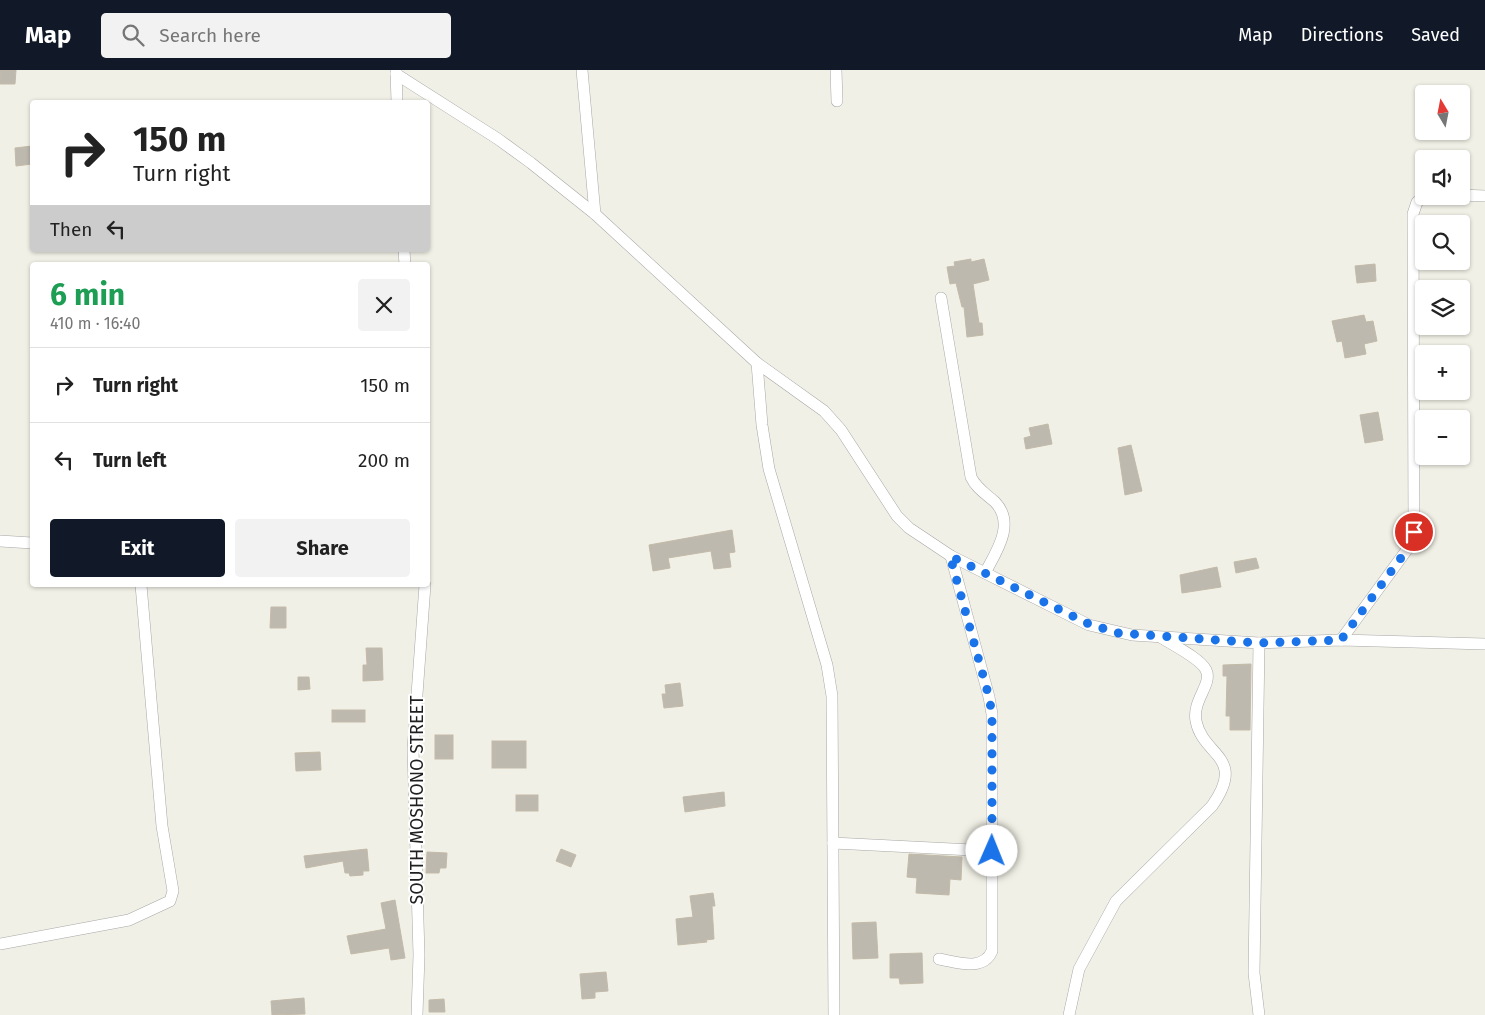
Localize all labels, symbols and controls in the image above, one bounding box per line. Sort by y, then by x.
search box [101,13,451,58]
text: Map [25,21,71,49]
icon: search [119,21,147,49]
text: Search here [159,24,261,47]
text: Map [1238,24,1273,46]
text: Directions [1301,24,1383,46]
text: Saved [1411,24,1460,46]
north arrow [1415,85,1470,140]
map controls [1415,85,1470,465]
text: 150 m [133,118,226,160]
icon: right [50,120,115,185]
button: sound [1415,150,1470,205]
text: Turn right [133,160,230,187]
icon: left [102,215,130,243]
button: search [1415,215,1470,270]
text: Then [50,218,92,241]
text: 6 min [50,277,125,313]
button: close [358,279,410,331]
button: layers [1415,280,1470,335]
text: 410 m · 16:40 [50,314,140,333]
button: + [1415,345,1470,400]
icon: right [50,371,78,399]
text: Turn right [93,374,178,397]
text: 150 m [360,374,410,397]
button: − [1415,410,1470,465]
icon: left [50,446,78,474]
text: Turn left [93,449,167,472]
text: 200 m [358,449,410,472]
pin [1393,511,1435,553]
icon: arrive [1400,518,1428,546]
button: Exit [50,519,225,577]
button: Share [235,519,410,577]
street label: SOUTH MOSHONO STREET [406,695,428,904]
position arrow [965,824,1017,876]

